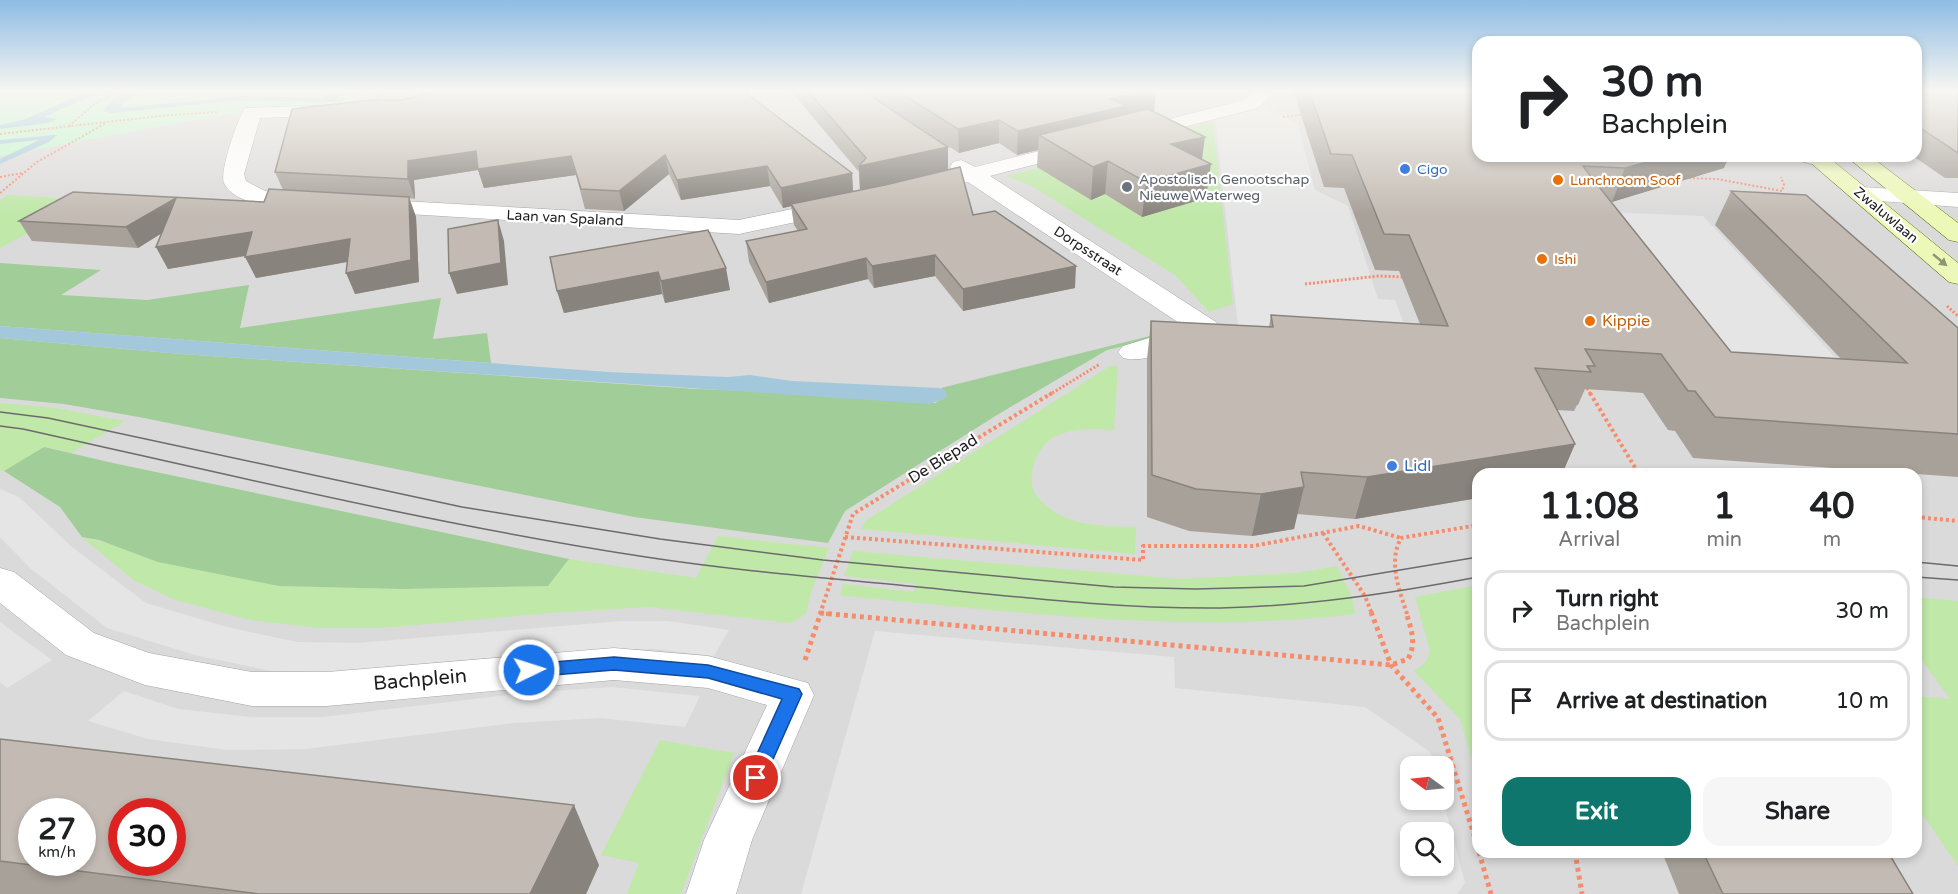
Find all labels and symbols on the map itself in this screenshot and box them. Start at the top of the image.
place label: Cigo [1417,161,1448,178]
marker: Cigo [1398,162,1412,176]
place label: Apostolisch Genootschap Nieuwe Waterweg [1139,171,1309,204]
place label: Lunchroom Soof [1570,172,1681,189]
marker: Lunchroom Soof [1551,173,1565,187]
marker: Apostolisch Genootschap Nieuwe Waterweg [1120,180,1134,194]
street label: Zwaluwlaan [1850,183,1922,247]
street label: Laan van Spaland [506,206,624,230]
street label: Dorpsstraat [1051,223,1126,280]
place label: Ishi [1554,251,1577,268]
marker: Ishi [1535,252,1549,266]
one-way arrow [1932,254,1948,267]
place label: Kippie [1602,311,1650,331]
marker: Kippie [1583,314,1597,328]
street label: De Biepad [905,430,981,488]
place label: Lidl [1404,456,1431,476]
marker: Lidl [1385,459,1399,473]
position arrow [497,638,561,702]
street label: Bachplein [372,664,468,696]
pin [730,752,781,803]
north arrow [1400,756,1454,810]
speed limit sign: 30 [108,798,186,876]

